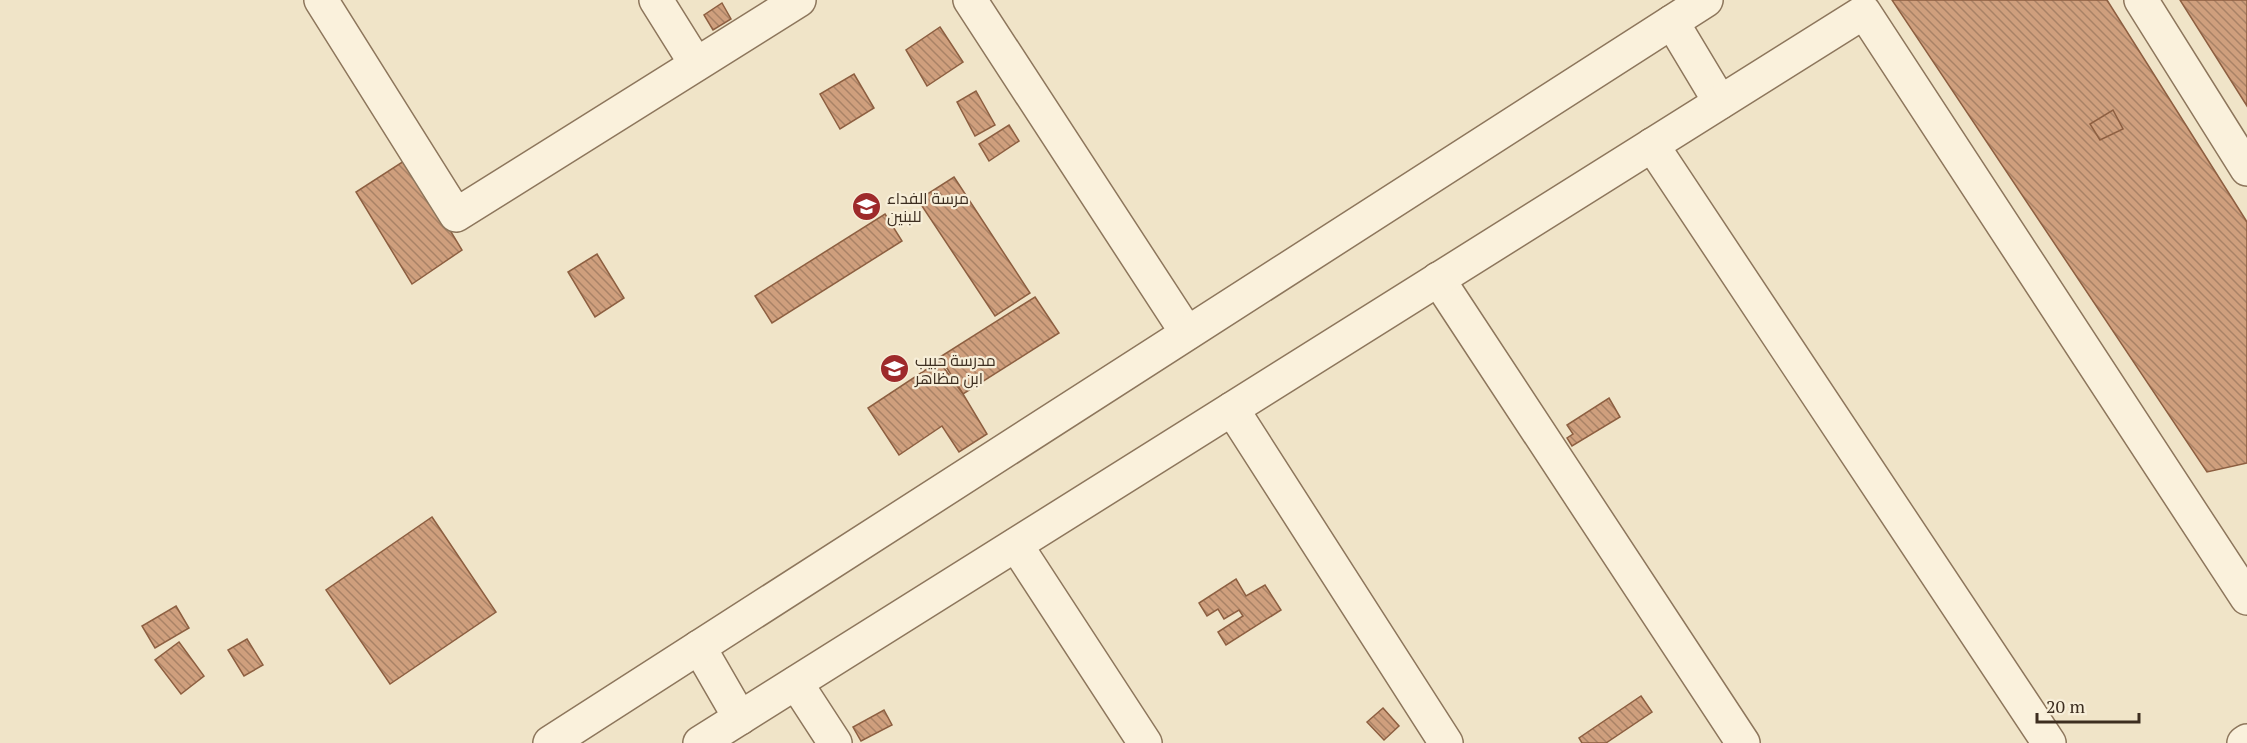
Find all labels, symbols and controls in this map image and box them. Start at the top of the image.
place label: مرسة الفداء للبنين [887,187,969,227]
school or university icon: مرسة الفداء للبنين [850,191,882,223]
place label: مدرسة حبيب ابن مظاهر [914,349,996,389]
school or university icon: مدرسة حبيب ابن مظاهر [878,353,910,385]
scale bar [2037,686,2139,724]
text: 20 m [2046,694,2086,718]

